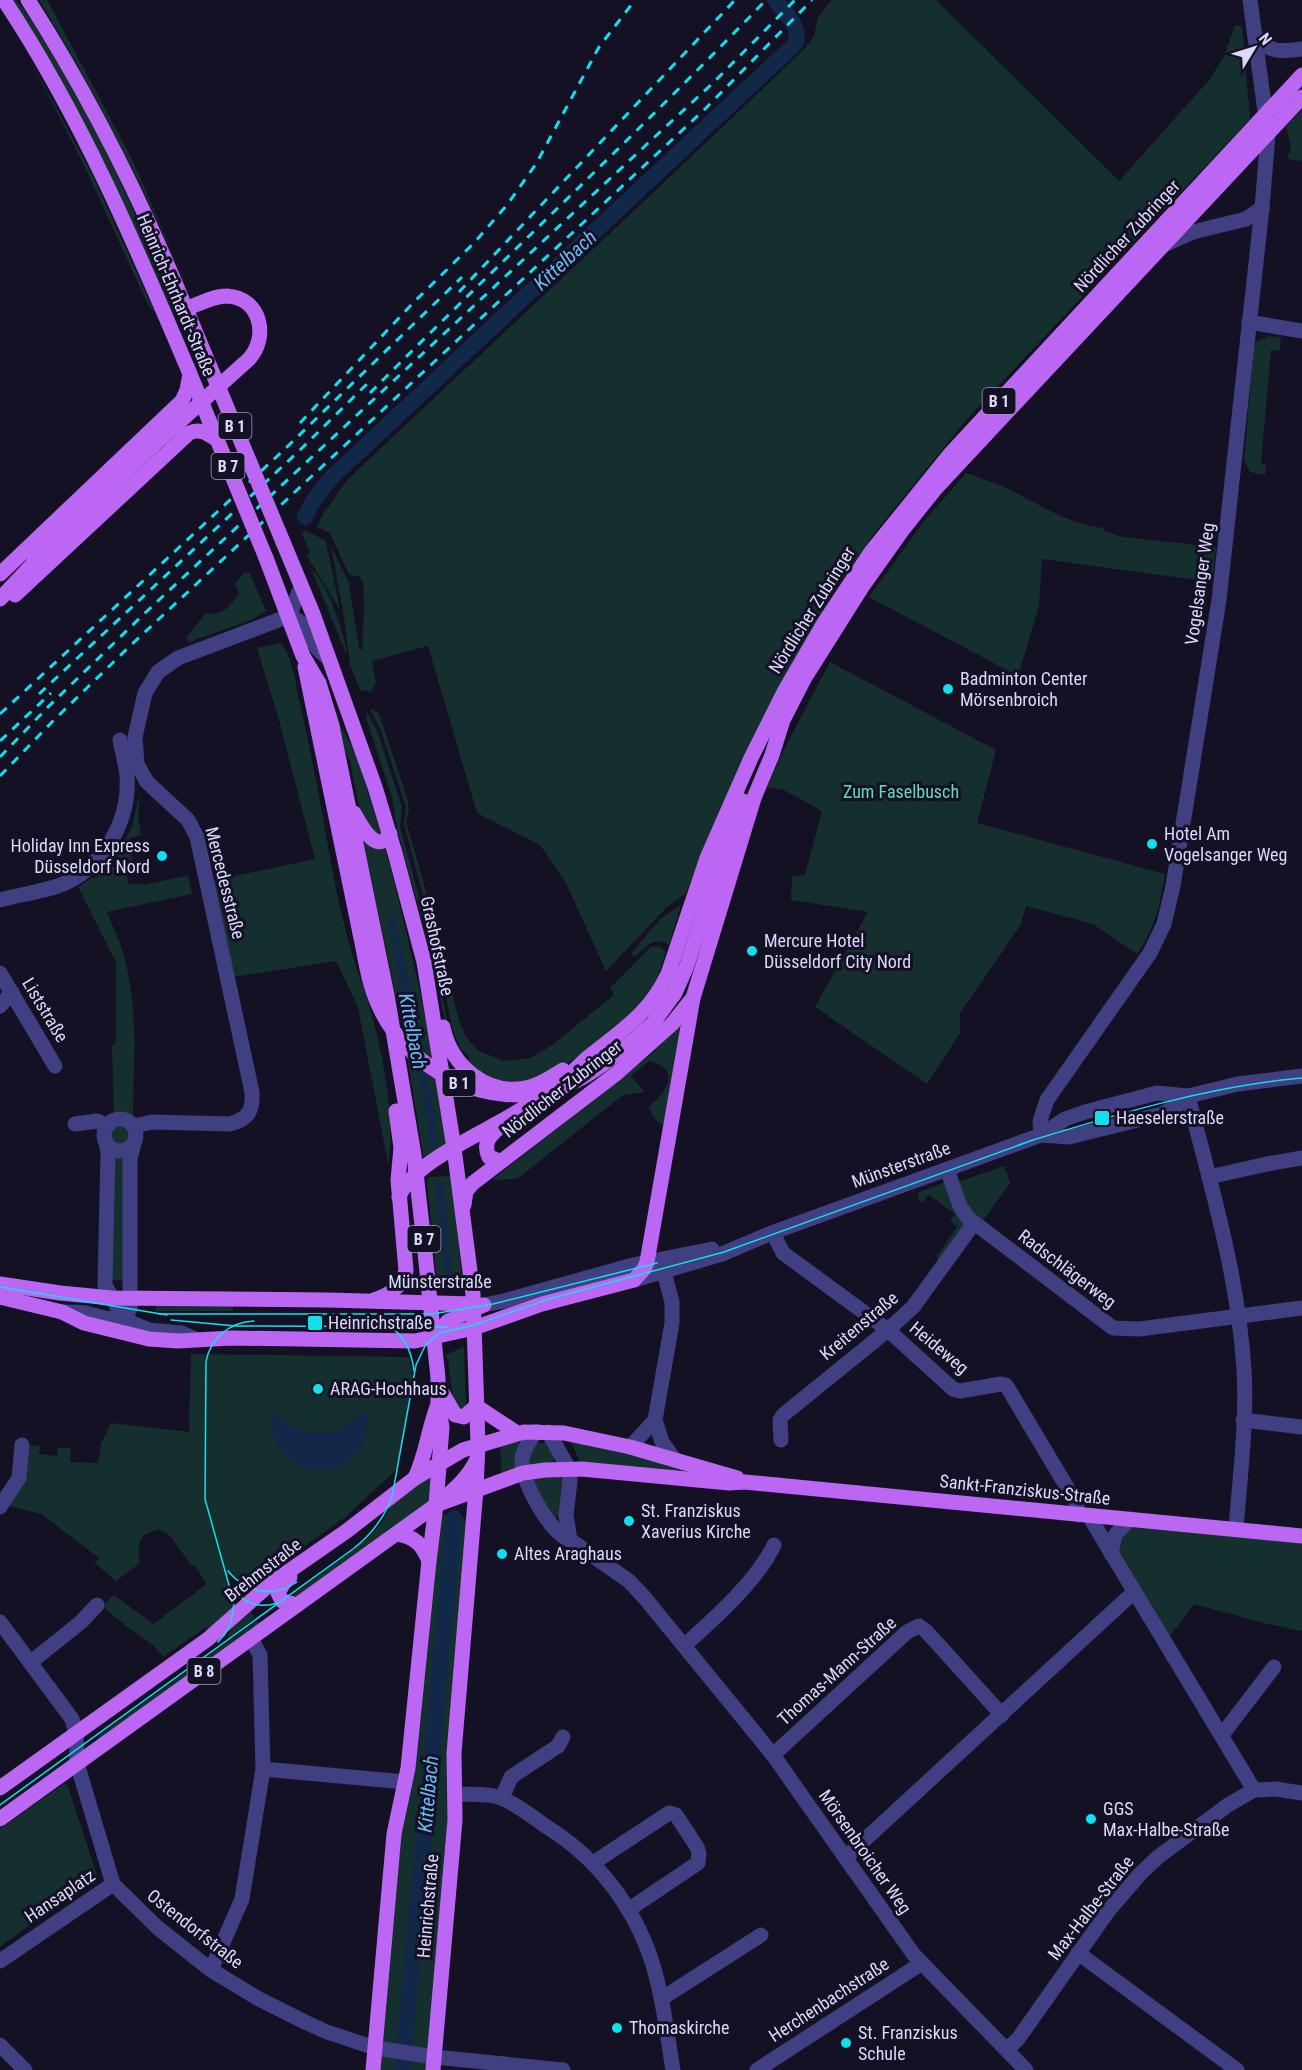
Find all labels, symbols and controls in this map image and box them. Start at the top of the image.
north arrow [1224,18,1284,78]
text: N [1255,29,1276,49]
street label: Nördlicher Zubringer [1069,175,1184,296]
street label: Heinrich-Ehrhardt-Straße [133,210,220,379]
water label: Kittelbach [529,225,601,295]
road number: B 1 [982,388,1016,414]
road number: B 1 [218,413,252,439]
road number: B 7 [212,453,244,479]
street label: Vogelsanger Weg [1181,521,1218,646]
street label: Nördlicher Zubringer [764,542,859,677]
place label: Badminton Center Mörsenbroich [960,668,1088,710]
marker: Badminton Center Mörsenbroich [941,682,955,696]
park label: Zum Faselbusch [843,781,959,802]
place label: Hotel Am Vogelsanger Weg [1164,823,1287,865]
street label: Mercedesstraße [201,825,250,941]
place label: Holiday Inn Express Düsseldorf Nord [11,835,150,877]
marker: Hotel Am Vogelsanger Weg [1145,837,1159,851]
marker: Holiday Inn Express Düsseldorf Nord [155,849,169,863]
street label: Grashofstraße [417,894,458,998]
place label: Mercure Hotel Düsseldorf City Nord [764,930,911,972]
marker: Mercure Hotel Düsseldorf City Nord [745,944,759,958]
street label: Liststraße [18,974,73,1046]
water label: Kittelbach [394,991,432,1071]
street label: Nördlicher Zubringer [498,1035,626,1142]
road number: B 1 [442,1070,476,1096]
place label: Haeselerstraße [1116,1107,1224,1128]
marker: Haeselerstraße [1093,1109,1111,1127]
street label: Münsterstraße [849,1137,953,1192]
street label: Radschlägerweg [1014,1225,1120,1312]
road number: B 7 [408,1226,440,1252]
street label: Münsterstraße [388,1271,492,1292]
street label: Kreitenstraße [815,1287,902,1364]
place label: Heinrichstraße [328,1312,432,1333]
marker: Heinrichstraße [306,1314,324,1332]
street label: Heideweg [906,1317,973,1378]
place label: ARAG-Hochhaus [330,1378,447,1399]
marker: ARAG-Hochhaus [311,1382,325,1396]
street label: Sankt-Franziskus-Straße [939,1470,1111,1509]
place label: St. Franziskus Xaverius Kirche [641,1500,751,1542]
marker: St. Franziskus Xaverius Kirche [622,1514,636,1528]
street label: Brehmstraße [220,1533,305,1606]
place label: Altes Araghaus [514,1543,622,1564]
marker: Altes Araghaus [495,1547,509,1561]
street label: Thomas-Mann-Straße [773,1612,900,1729]
road number: B 8 [188,1658,220,1684]
water label: Kittelbach [413,1754,443,1834]
street label: Mörsenbroicher Weg [815,1786,916,1918]
place label: GGS Max-Halbe-Straße [1103,1798,1230,1840]
marker: GGS Max-Halbe-Straße [1084,1812,1098,1826]
street label: Max-Halbe-Straße [1043,1851,1138,1964]
street label: Heinrichstraße [413,1853,443,1959]
street label: Hansaplatz [21,1864,99,1927]
street label: Ostendorfstraße [143,1885,247,1973]
street label: Herchenbachstraße [765,1953,893,2046]
place label: Thomaskirche [629,2017,730,2038]
marker: Thomaskirche [610,2021,624,2035]
place label: St. Franziskus Schule [858,2022,958,2064]
marker: St. Franziskus Schule [839,2036,853,2050]

